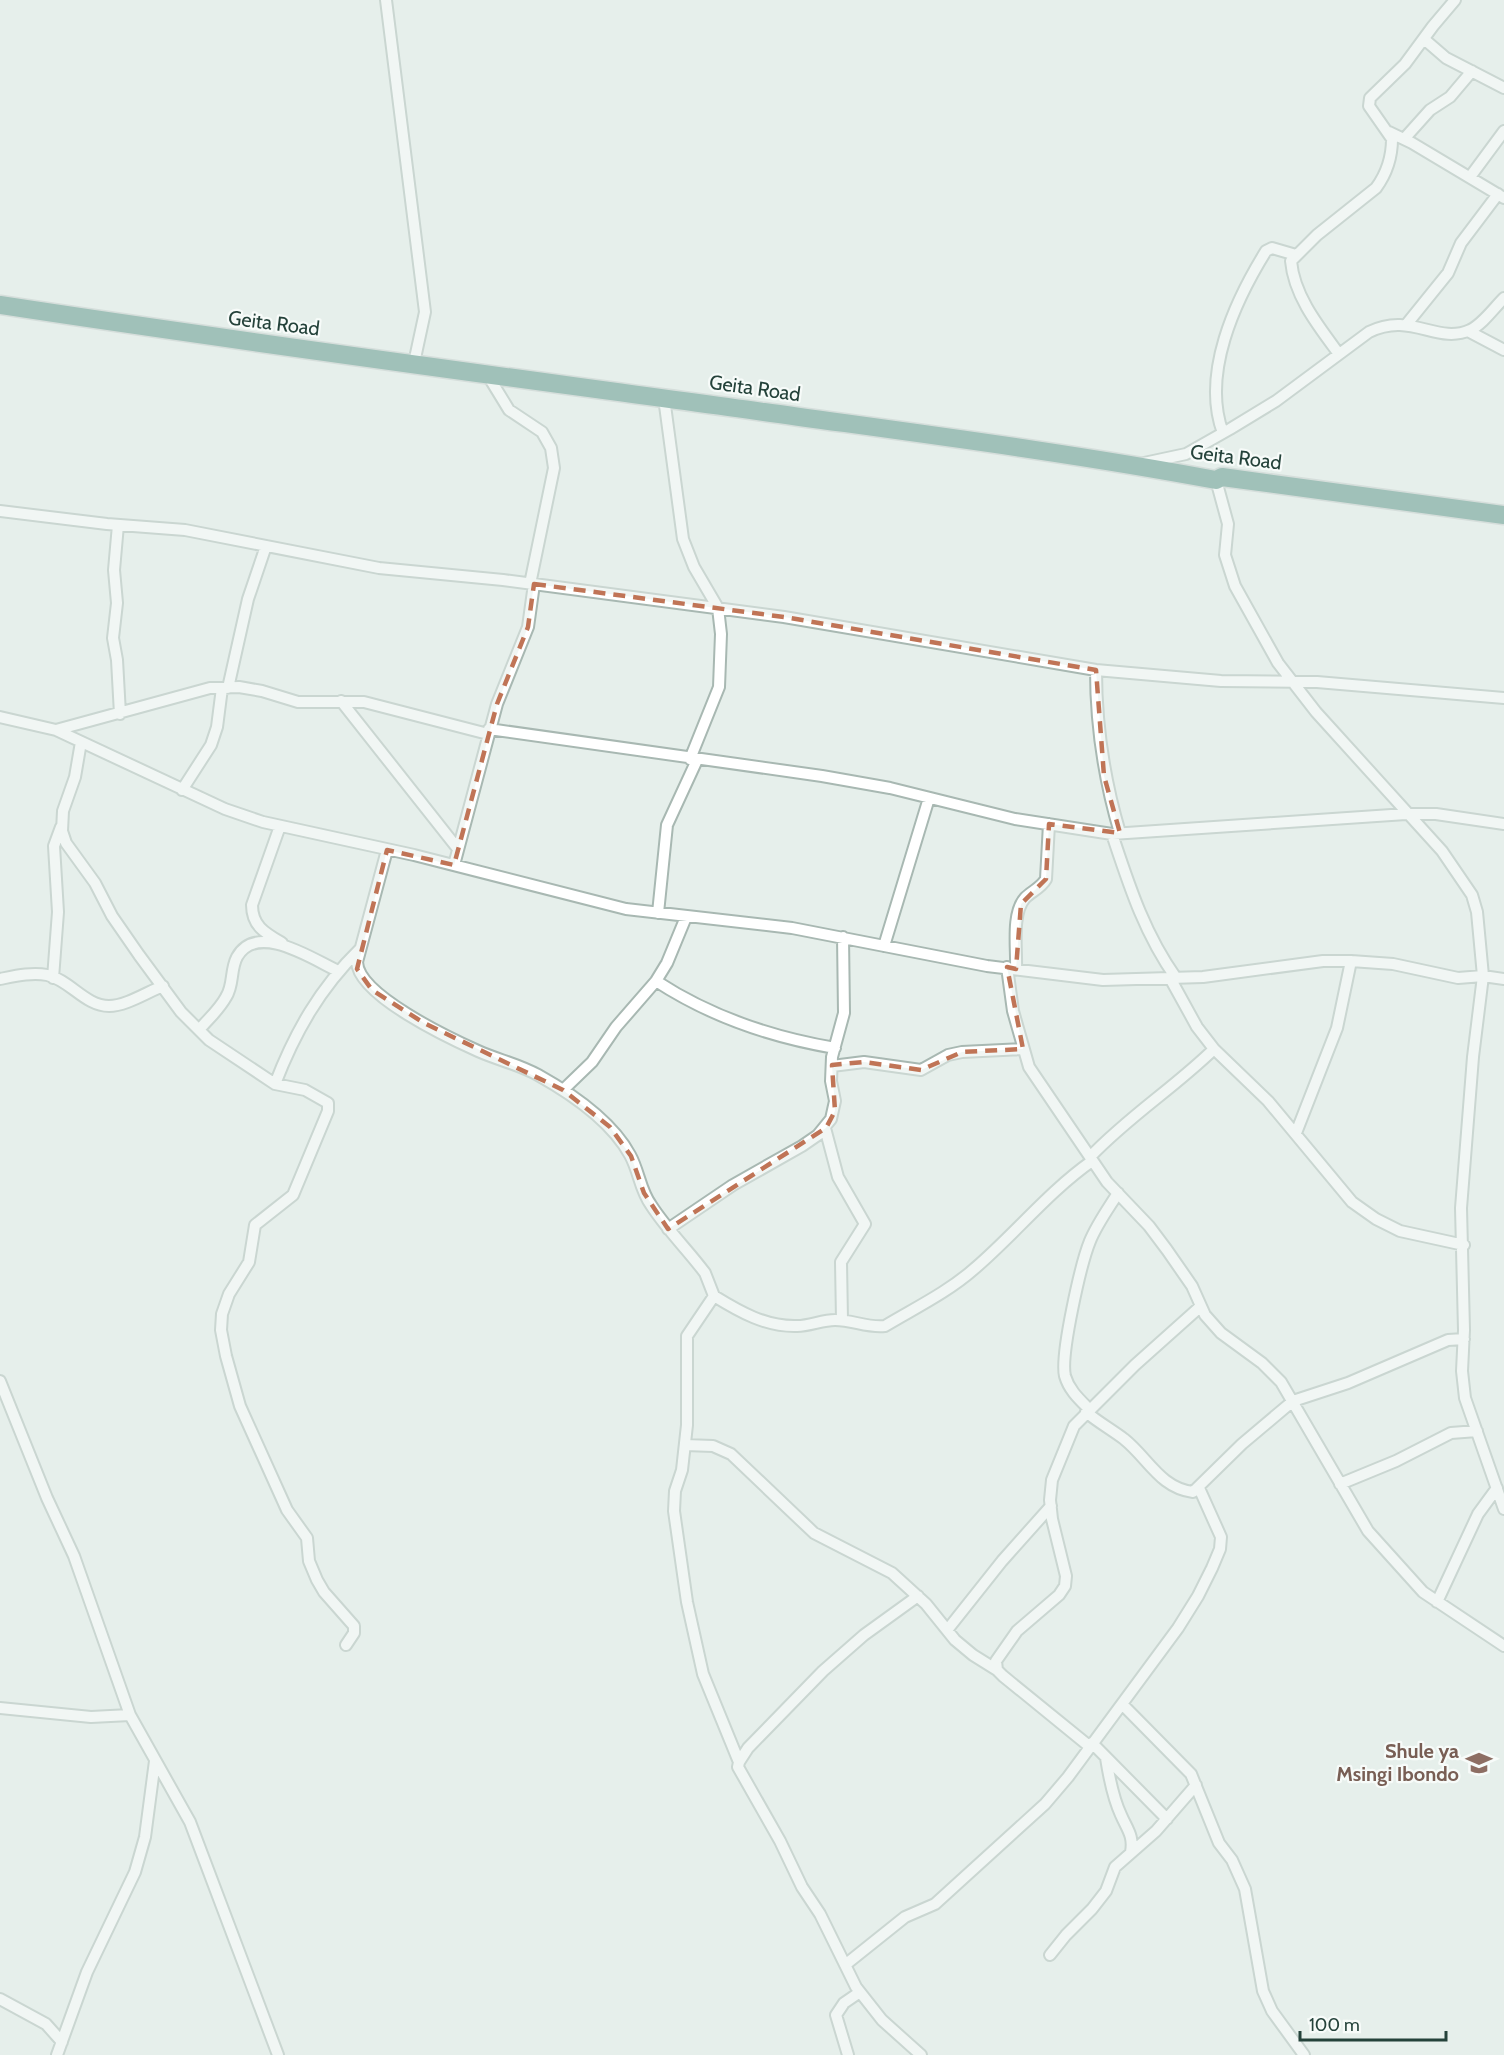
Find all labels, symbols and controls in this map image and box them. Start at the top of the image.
street label: Geita Road [227,305,321,341]
street label: Geita Road [708,370,802,406]
street label: Geita Road [1189,439,1283,475]
place label: Shule ya Msingi Ibondo [1336,1739,1459,1786]
school or university icon: Shule ya Msingi Ibondo [1464,1748,1494,1778]
scale bar [1300,2004,1446,2042]
text: 100 m [1309,2014,1360,2036]

